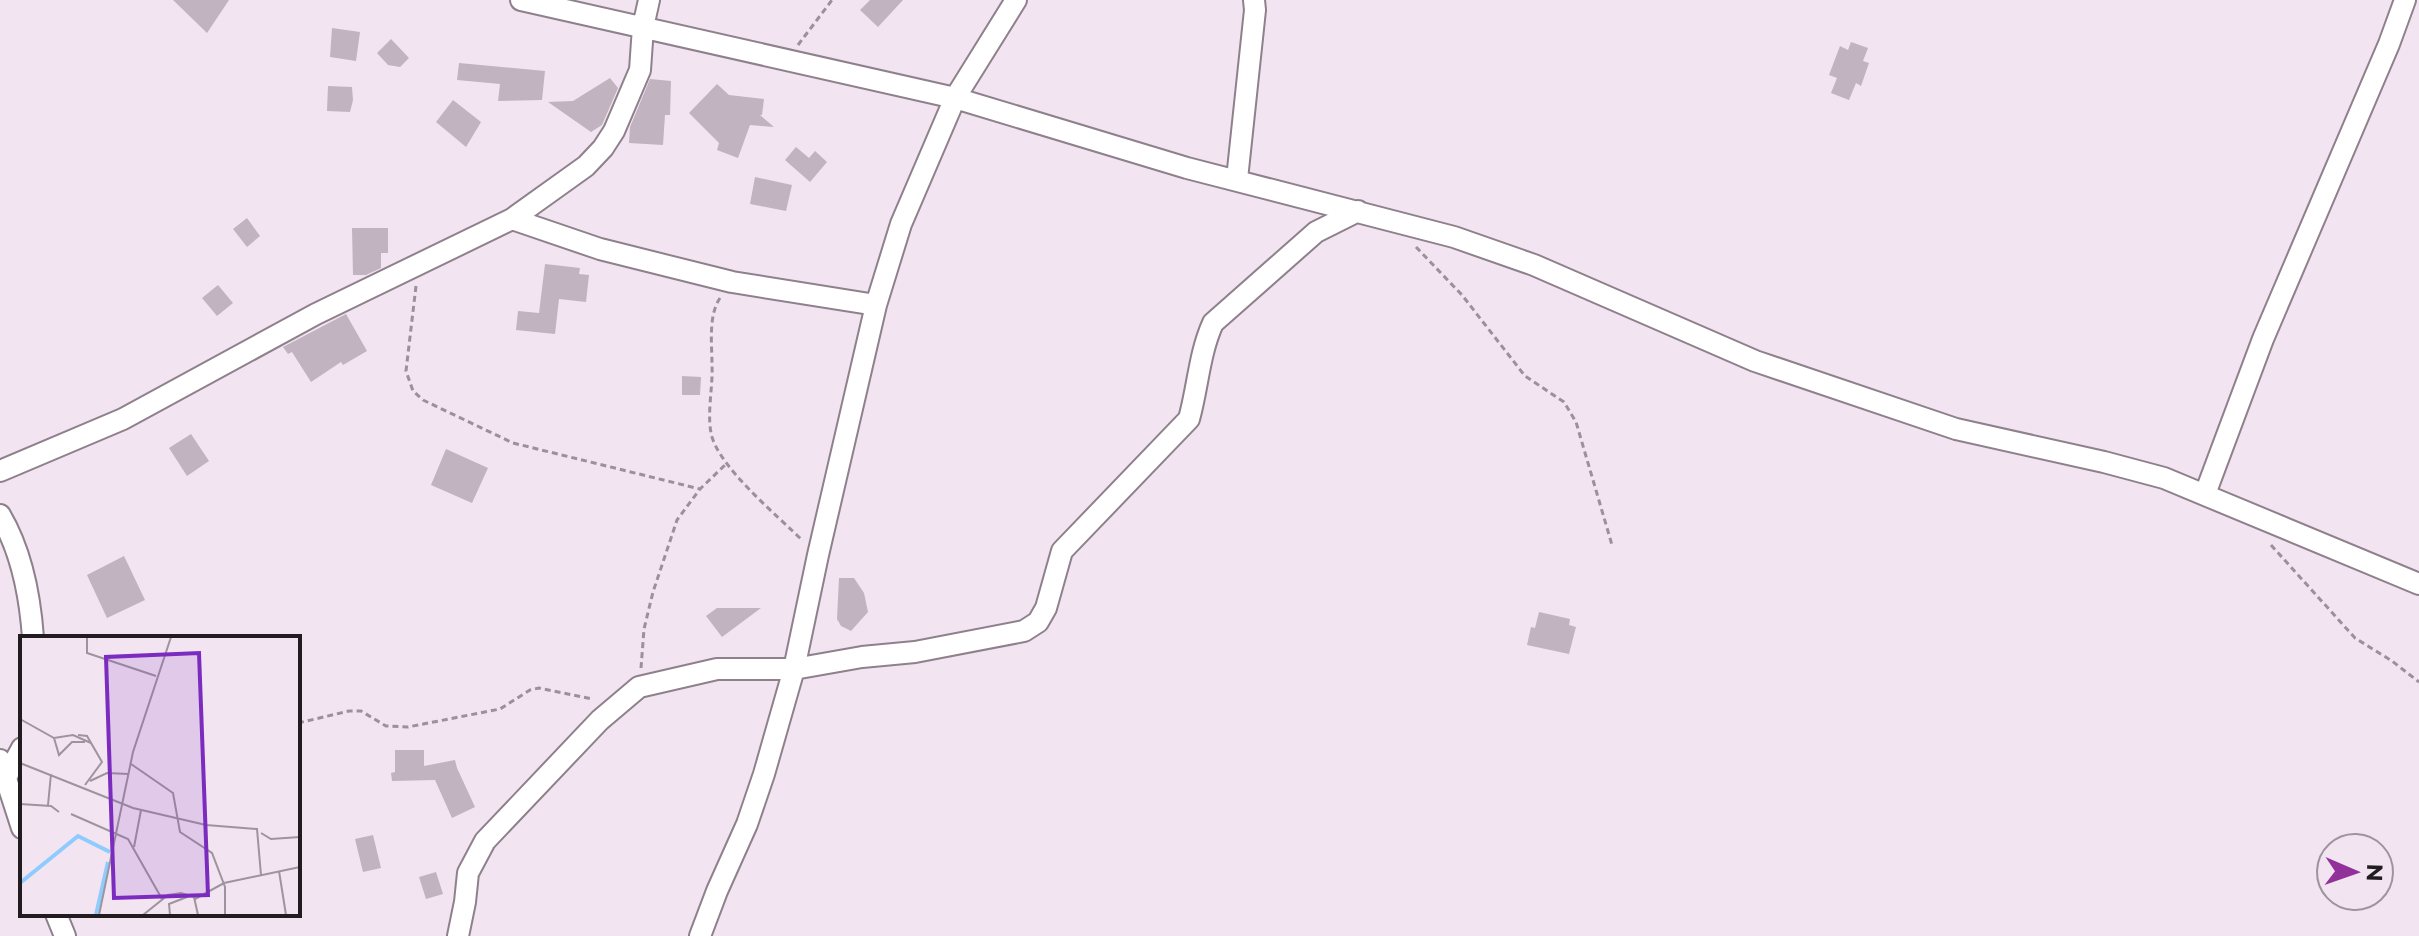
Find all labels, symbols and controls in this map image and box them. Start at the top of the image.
inset map [20,636,300,916]
north arrow [2315,832,2395,912]
text: N [2361,863,2388,882]

